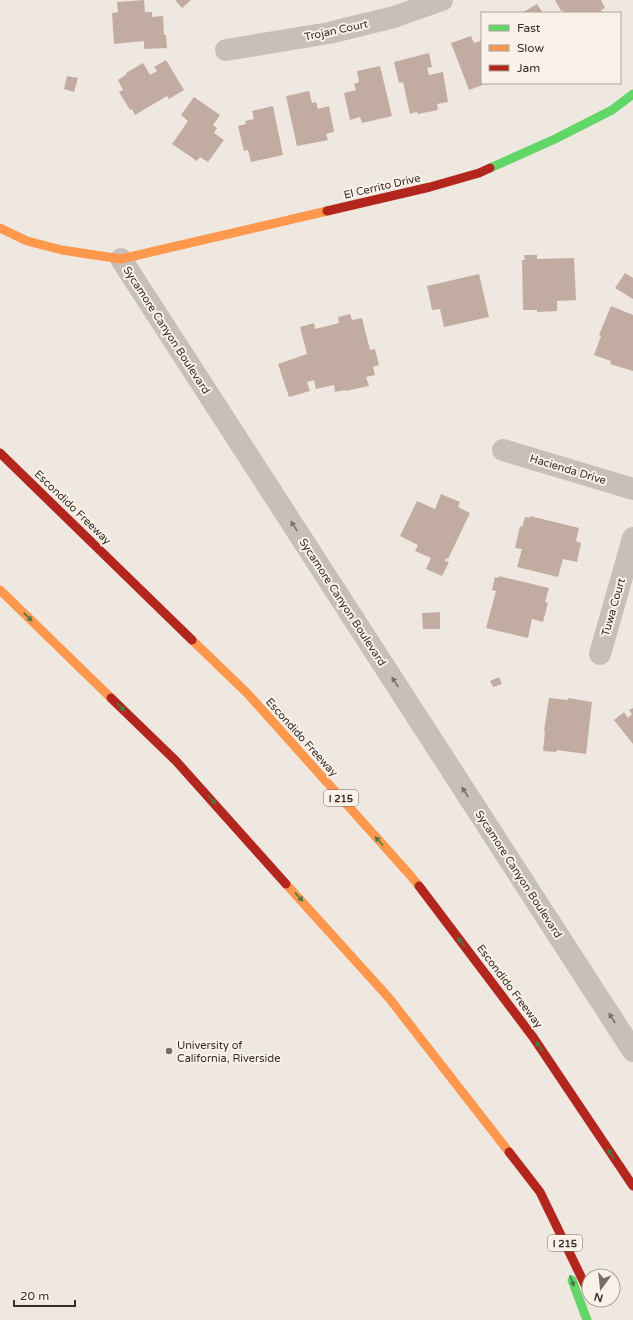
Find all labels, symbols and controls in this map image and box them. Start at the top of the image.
legend [481,12,621,84]
street label: Trojan Court [303,17,369,44]
text: Fast [517,21,541,35]
text: Slow [517,41,544,55]
text: Jam [517,61,540,75]
street label: El Cerrito Drive [343,171,422,202]
street label: Sycamore Canyon Boulevard [120,264,213,397]
street label: Hacienda Drive [528,452,608,487]
street label: Escondido Freeway [32,468,114,547]
one-way arrow [290,521,298,531]
street label: Sycamore Canyon Boulevard [296,536,389,669]
street label: Tuwa Court [599,577,628,638]
one-way arrow [23,612,33,622]
one-way arrow [391,677,399,688]
street label: Escondido Freeway [263,695,340,779]
one-way arrow [116,702,126,712]
one-way arrow [462,786,469,797]
road number: I 215 [324,790,358,806]
one-way arrow [207,796,216,805]
street label: Sycamore Canyon Boulevard [472,808,565,941]
one-way arrow [375,835,384,846]
one-way arrow [294,892,303,902]
one-way arrow [457,936,465,947]
street label: Escondido Freeway [474,942,545,1031]
one-way arrow [608,1013,616,1024]
place label: University of California, Riverside [177,1039,280,1065]
one-way arrow [535,1040,543,1051]
marker: University of California, Riverside [164,1046,174,1056]
one-way arrow [607,1148,615,1159]
road number: I 215 [548,1235,582,1251]
north arrow [581,1268,621,1308]
one-way arrow [570,1276,576,1288]
scale bar [14,1282,75,1308]
text: 20 m [20,1289,49,1303]
text: N [593,1290,604,1305]

